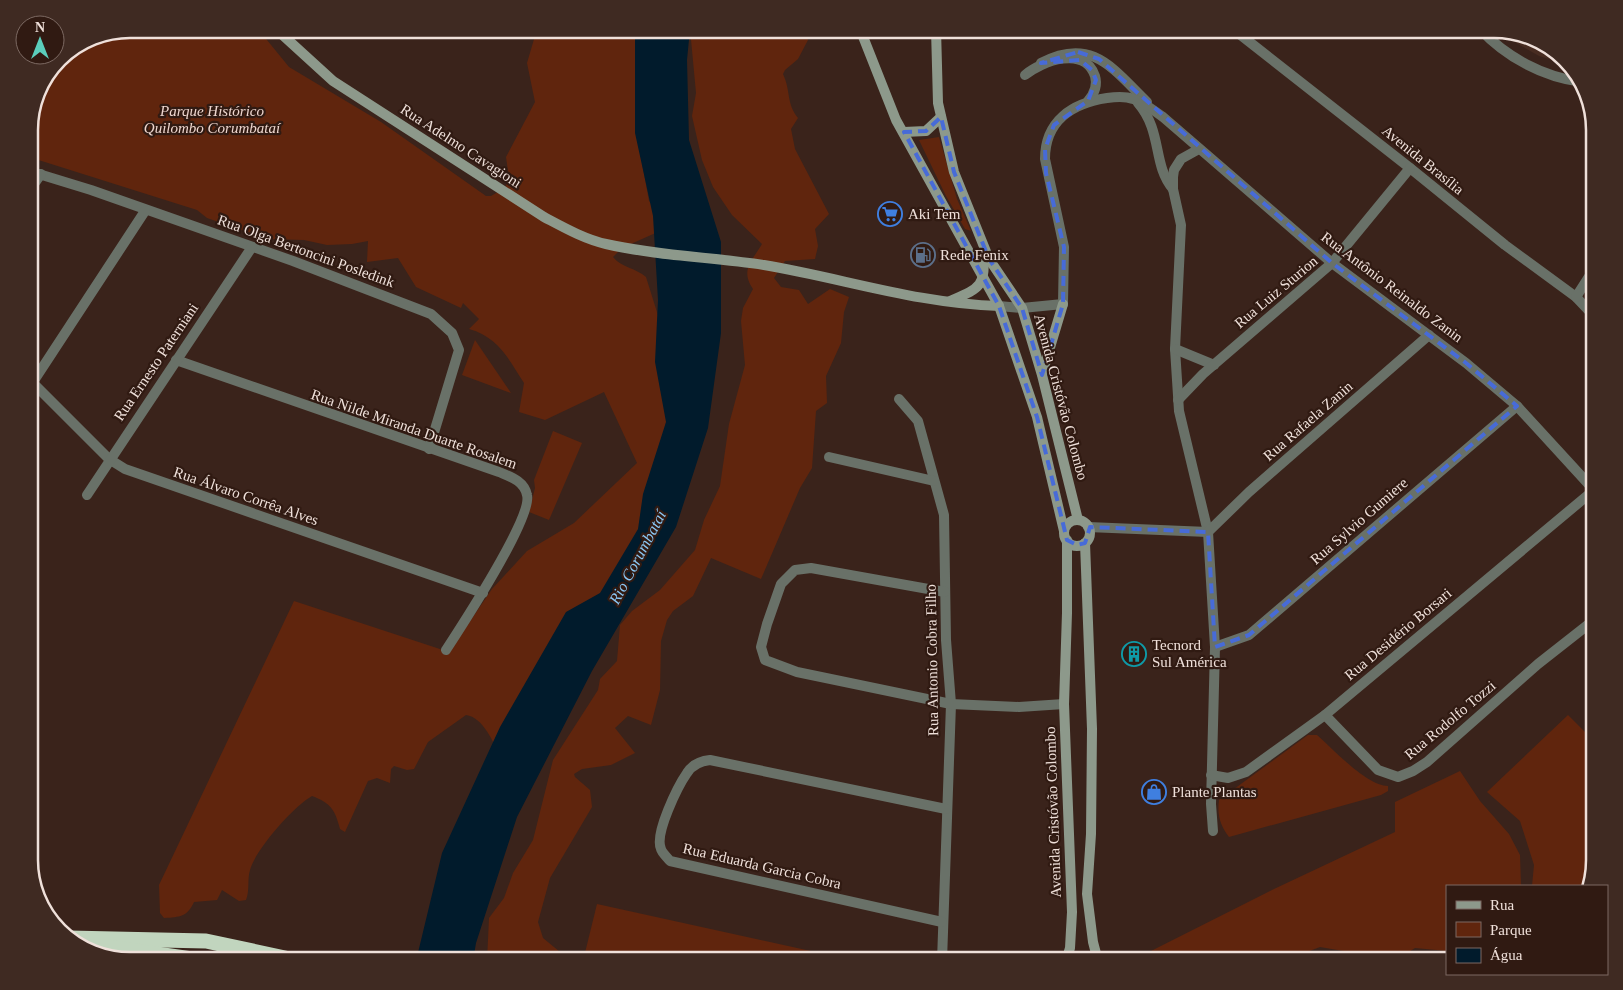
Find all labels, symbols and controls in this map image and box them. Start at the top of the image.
north arrow [15,15,65,65]
text: N [35,20,45,35]
street label: Rua Adelmo Cavagioni [398,101,524,191]
park label: Parque Histórico Quilombo Corumbataí [144,103,282,136]
street label: Avenida Brasília [1379,122,1467,198]
supermarket icon: Aki Tem [877,201,903,227]
place label: Aki Tem [908,206,961,222]
street label: Rua Olga Bertoncini Posledink [215,211,397,291]
street label: Rua Antônio Reinaldo Zanin [1318,229,1466,346]
fuel station icon: Rede Fenix [910,242,936,268]
place label: Rede Fenix [940,247,1009,263]
street label: Rua Luiz Sturion [1231,252,1321,331]
street label: Rua Ernesto Paterniani [111,300,201,424]
street label: Avenida Cristóvão Colombo [1031,312,1091,482]
street label: Rua Rafaela Zanin [1260,378,1356,464]
street label: Rua Nilde Miranda Duarte Rosalem [309,386,519,472]
street label: Rua Álvaro Corrêa Alves [172,464,321,528]
street label: Rua Sylvio Gumiere [1307,474,1411,567]
water label: Rio Corumbataí [605,506,670,608]
street label: Rua Antonio Cobra Filho [923,584,941,736]
street label: Rua Desidério Borsari [1341,585,1455,683]
place label: Tecnord Sul América [1152,637,1227,670]
building icon: Tecnord Sul América [1121,641,1147,667]
street label: Rua Rodolfo Tozzi [1401,677,1499,763]
street label: Avenida Cristóvão Colombo [1042,726,1064,898]
shop icon: Plante Plantas [1141,779,1167,805]
place label: Plante Plantas [1172,784,1257,800]
street label: Rua Eduarda Garcia Cobra [681,840,843,892]
legend [1446,885,1608,975]
text: Rua [1490,897,1515,913]
text: Parque [1490,922,1532,938]
text: Água [1490,947,1523,963]

